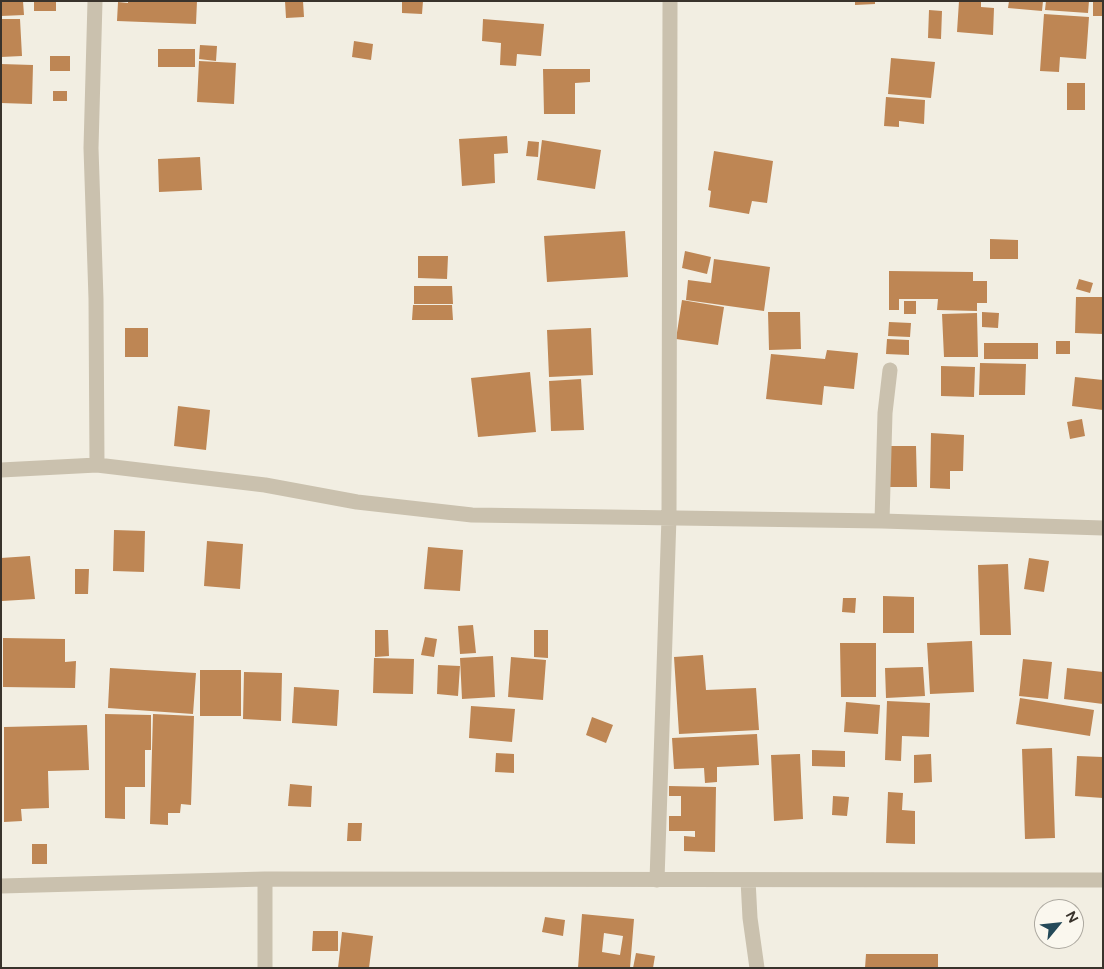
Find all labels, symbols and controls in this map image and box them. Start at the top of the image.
north arrow [1034,899,1084,949]
text: N [1062,908,1082,926]

